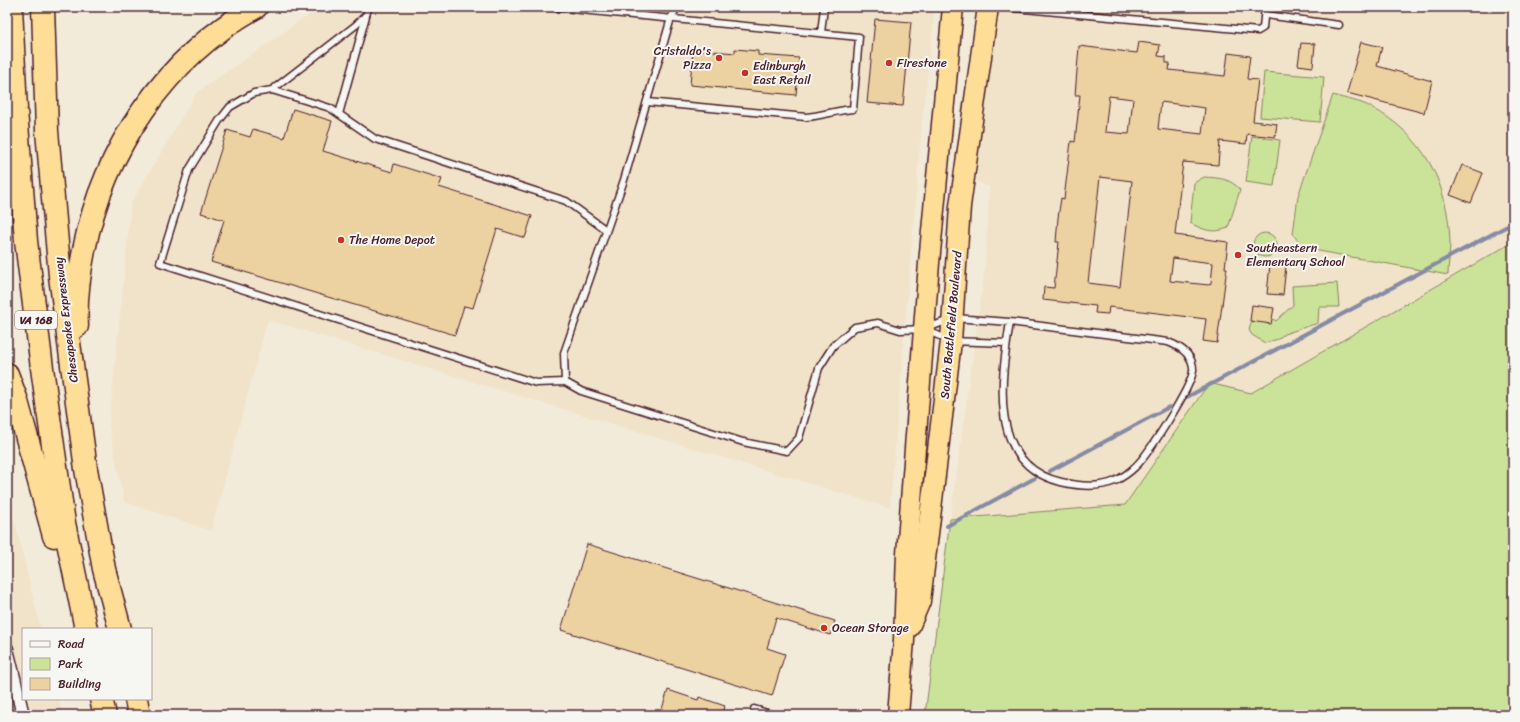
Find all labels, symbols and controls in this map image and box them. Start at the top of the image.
place label: Cristaldo's Pizza [654,40,712,76]
place label: Firestone [897,52,947,74]
marker: Cristaldo's Pizza [714,53,724,63]
place label: Edinburgh East Retail [753,55,811,91]
marker: Firestone [884,58,894,68]
marker: Edinburgh East Retail [740,68,750,78]
place label: The Home Depot [349,229,435,251]
marker: The Home Depot [336,235,346,245]
place label: Southeastern Elementary School [1246,237,1346,273]
street label: South Battlefield Boulevard [934,250,968,400]
marker: Southeastern Elementary School [1233,250,1243,260]
street label: Chesapeake Expressway [47,255,85,384]
road number: VA 168 [15,311,57,329]
place label: Ocean Storage [832,617,909,639]
marker: Ocean Storage [819,623,829,633]
legend [22,628,152,700]
text: Road [58,633,85,655]
text: Park [58,653,83,675]
text: Building [58,673,101,695]

